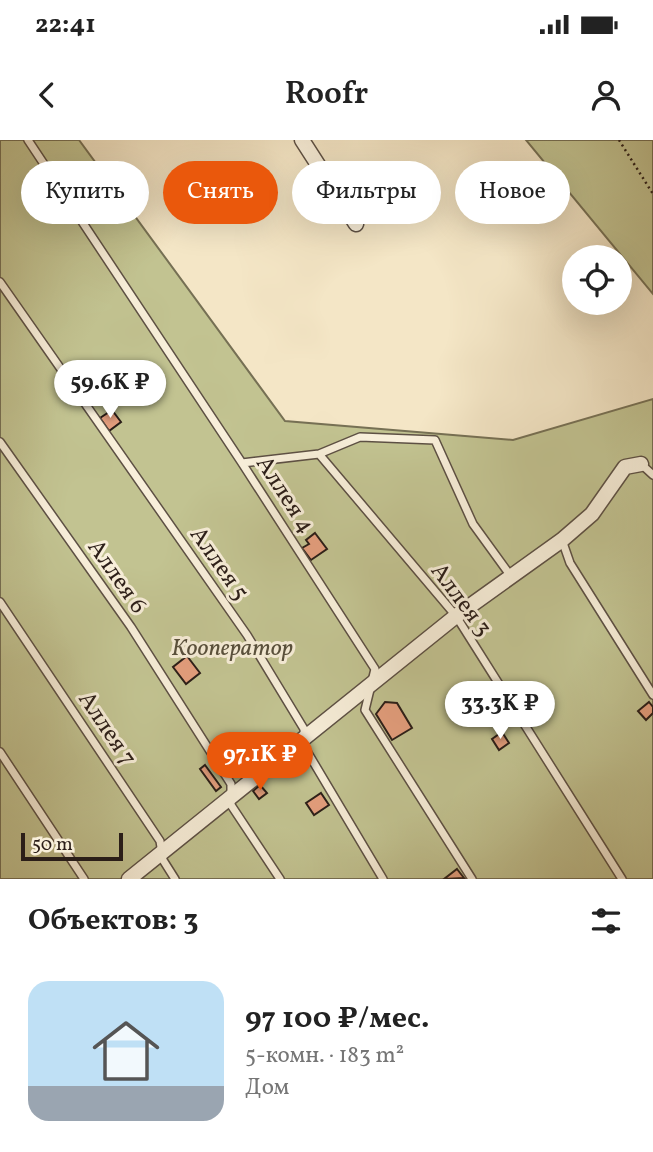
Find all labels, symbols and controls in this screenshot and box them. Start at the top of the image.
text: 22:41 [35,7,96,43]
text: Roofr [285,73,368,117]
icon: back [28,76,66,114]
icon: person [587,76,625,114]
chip: Купить [21,161,149,224]
chip: Снять [163,161,278,224]
chip: Фильтры [292,161,441,224]
chip: Новое [455,161,570,224]
map controls [562,245,632,315]
button: locate [562,245,632,315]
pin: 59.6K ₽ [45,360,175,420]
text: 59.6K ₽ [70,367,150,399]
street label: Аллея 4 [247,450,322,540]
street label: Аллея 5 [181,520,256,608]
street label: Аллея 6 [78,533,154,621]
street label: Аллея 3 [422,556,499,644]
park label: Кооператор [171,632,293,666]
pin: 33.3K ₽ [435,682,565,741]
street label: Аллея 7 [69,685,144,773]
text: 33.3K ₽ [461,688,539,720]
pin: 97.1K ₽ [195,732,325,792]
text: 97.1K ₽ [223,739,297,771]
scale bar [21,830,122,862]
text: 50 m [32,832,73,858]
text: Объектов: 3 [28,900,198,942]
icon: filters [587,902,625,940]
text: 97 100 ₽/мес. [245,998,430,1040]
icon: home [84,1009,168,1093]
text: 5-комн. · 183 m² [245,1040,404,1072]
text: Дом [245,1072,289,1104]

